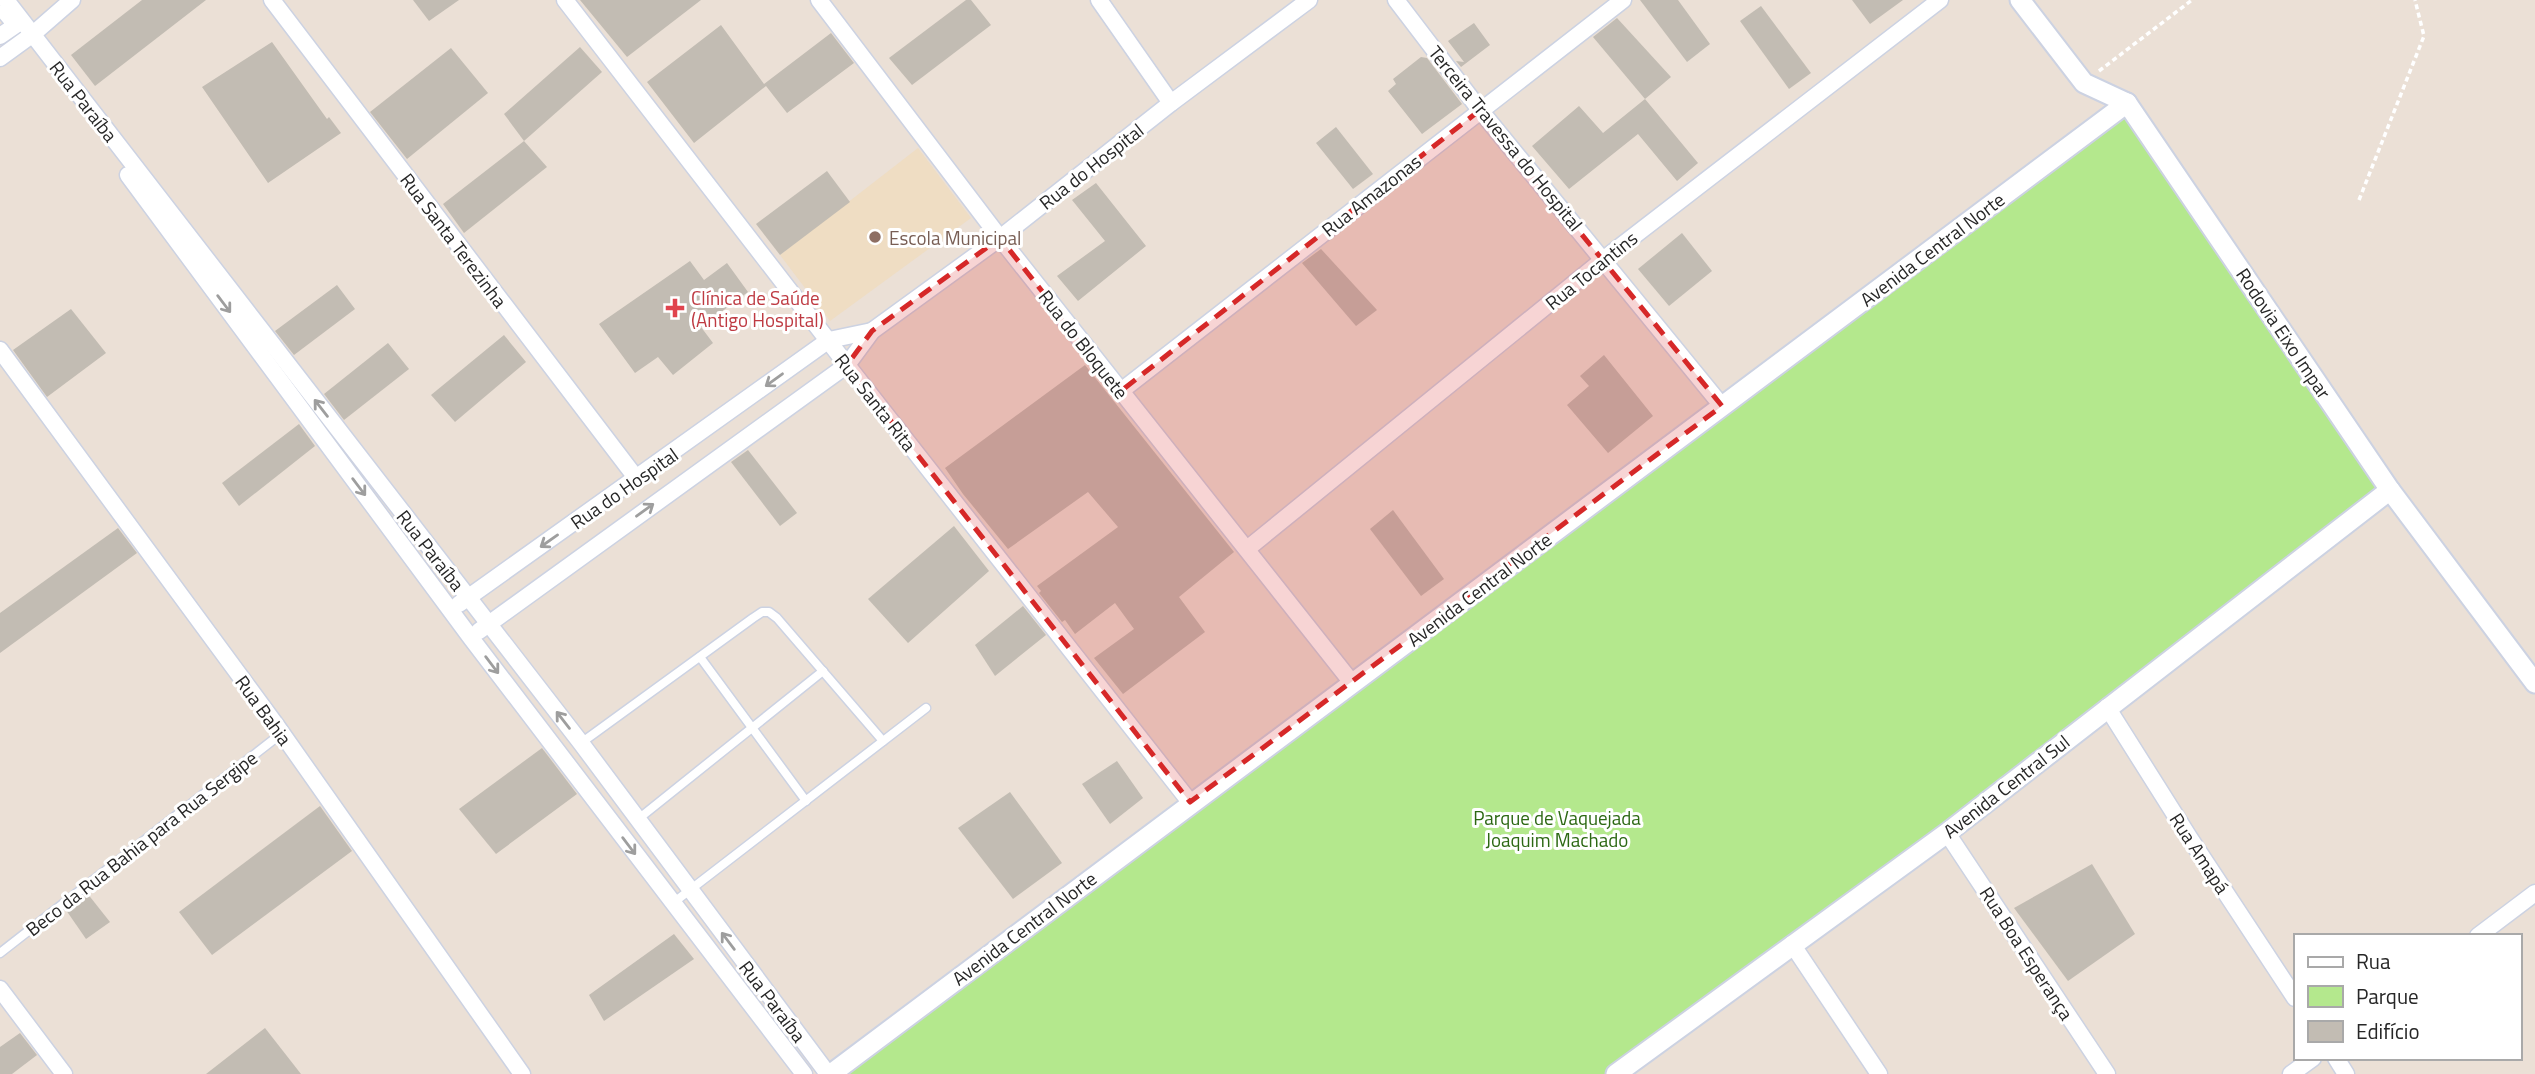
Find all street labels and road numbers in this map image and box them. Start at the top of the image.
street label: Terceira Travessa do Hospital [1422,39,1590,237]
street label: Rua Paraíba [43,54,125,148]
street label: Rua do Hospital [1032,116,1150,216]
street label: Rua Amazonas [1315,147,1427,243]
street label: Rua Santa Terezinha [394,166,515,314]
street label: Avenida Central Norte [1854,185,2010,313]
street label: Rua Tocantins [1539,224,1644,316]
street label: Rodovia Eixo Impar [2229,262,2339,405]
street label: Rua do Bloquete [1032,283,1136,405]
street label: Rua Santa Rita [828,347,924,458]
street label: Rua do Hospital [564,440,684,536]
street label: Rua Paraíba [390,503,472,597]
street label: Avenida Central Norte [1401,525,1557,653]
street label: Rua Bahia [229,669,300,751]
street label: Avenida Central Sul [1937,727,2075,845]
street label: Beco da Rua Bahia para Rua Sergipe [19,743,263,943]
street label: Rua Amapá [2163,807,2237,900]
street label: Avenida Central Norte [946,864,1102,992]
street label: Rua Boa Esperança [1973,881,2081,1026]
street label: Rua Paraíba [733,954,814,1048]

